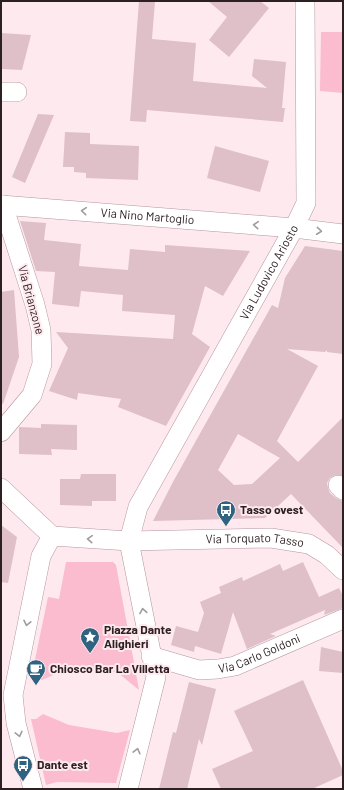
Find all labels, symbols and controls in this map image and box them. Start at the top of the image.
street label: Via Nino Martoglio [100,205,195,226]
one-way arrow [81,207,87,216]
one-way arrow [253,221,259,230]
street label: Via Ludovico Ariosto [236,222,300,322]
one-way arrow [316,226,322,235]
street label: Via Brianzone [16,264,48,336]
bus stop icon: Tasso ovest [215,499,237,527]
place label: Tasso ovest [240,502,304,516]
street label: Via Torquato Tasso [205,530,305,549]
one-way arrow [87,534,93,543]
one-way arrow [139,608,148,614]
one-way arrow [24,620,32,627]
place label: Piazza Dante Alighieri [104,622,172,650]
place icon: Piazza Dante Alighieri [79,626,101,654]
street label: Via Carlo Goldoni [217,631,302,675]
cafe icon: Chiosco Bar La Villetta [25,658,47,686]
place label: Chiosco Bar La Villetta [50,661,170,675]
one-way arrow [14,730,23,737]
one-way arrow [132,748,141,755]
bus stop icon: Dante est [12,754,34,782]
place label: Dante est [37,757,88,771]

